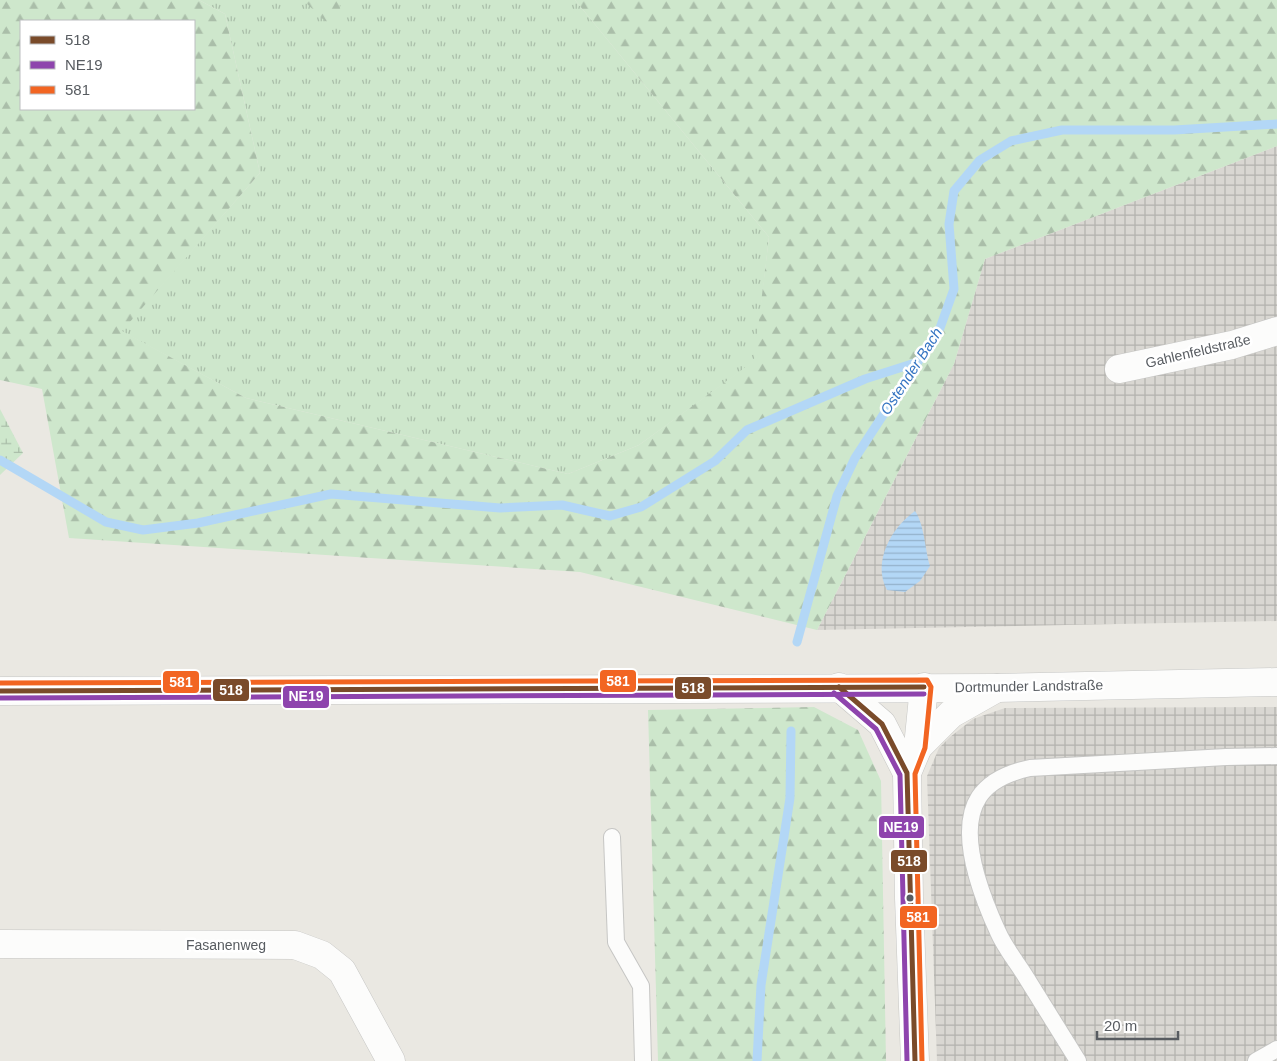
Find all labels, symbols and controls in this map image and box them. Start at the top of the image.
legend [20,20,195,110]
text: 518 [65,31,90,48]
text: NE19 [65,56,103,73]
text: 581 [65,81,90,98]
water label: Ostender Bach [877,324,945,418]
street label: Gahlenfeldstraße [1144,331,1252,371]
line badge: 581 [599,669,637,693]
line badge: 581 [162,670,200,694]
text: 581 [606,673,630,689]
text: 581 [169,674,193,690]
line badge: 518 [674,676,712,700]
street label: Dortmunder Landstraße [955,677,1104,695]
line badge: 518 [212,678,250,702]
text: 518 [681,680,705,696]
text: 518 [219,682,243,698]
line badge: NE19 [282,685,330,709]
text: NE19 [288,688,324,704]
line badge: NE19 [878,815,925,839]
text: NE19 [883,819,919,835]
line badge: 518 [890,849,928,873]
text: 518 [897,853,921,869]
unlabelled marker [905,893,915,903]
line badge: 581 [899,905,938,929]
text: 581 [906,909,930,925]
street label: Fasanenweg [186,937,266,953]
scale bar [1097,1008,1178,1040]
text: 20 m [1104,1017,1137,1034]

